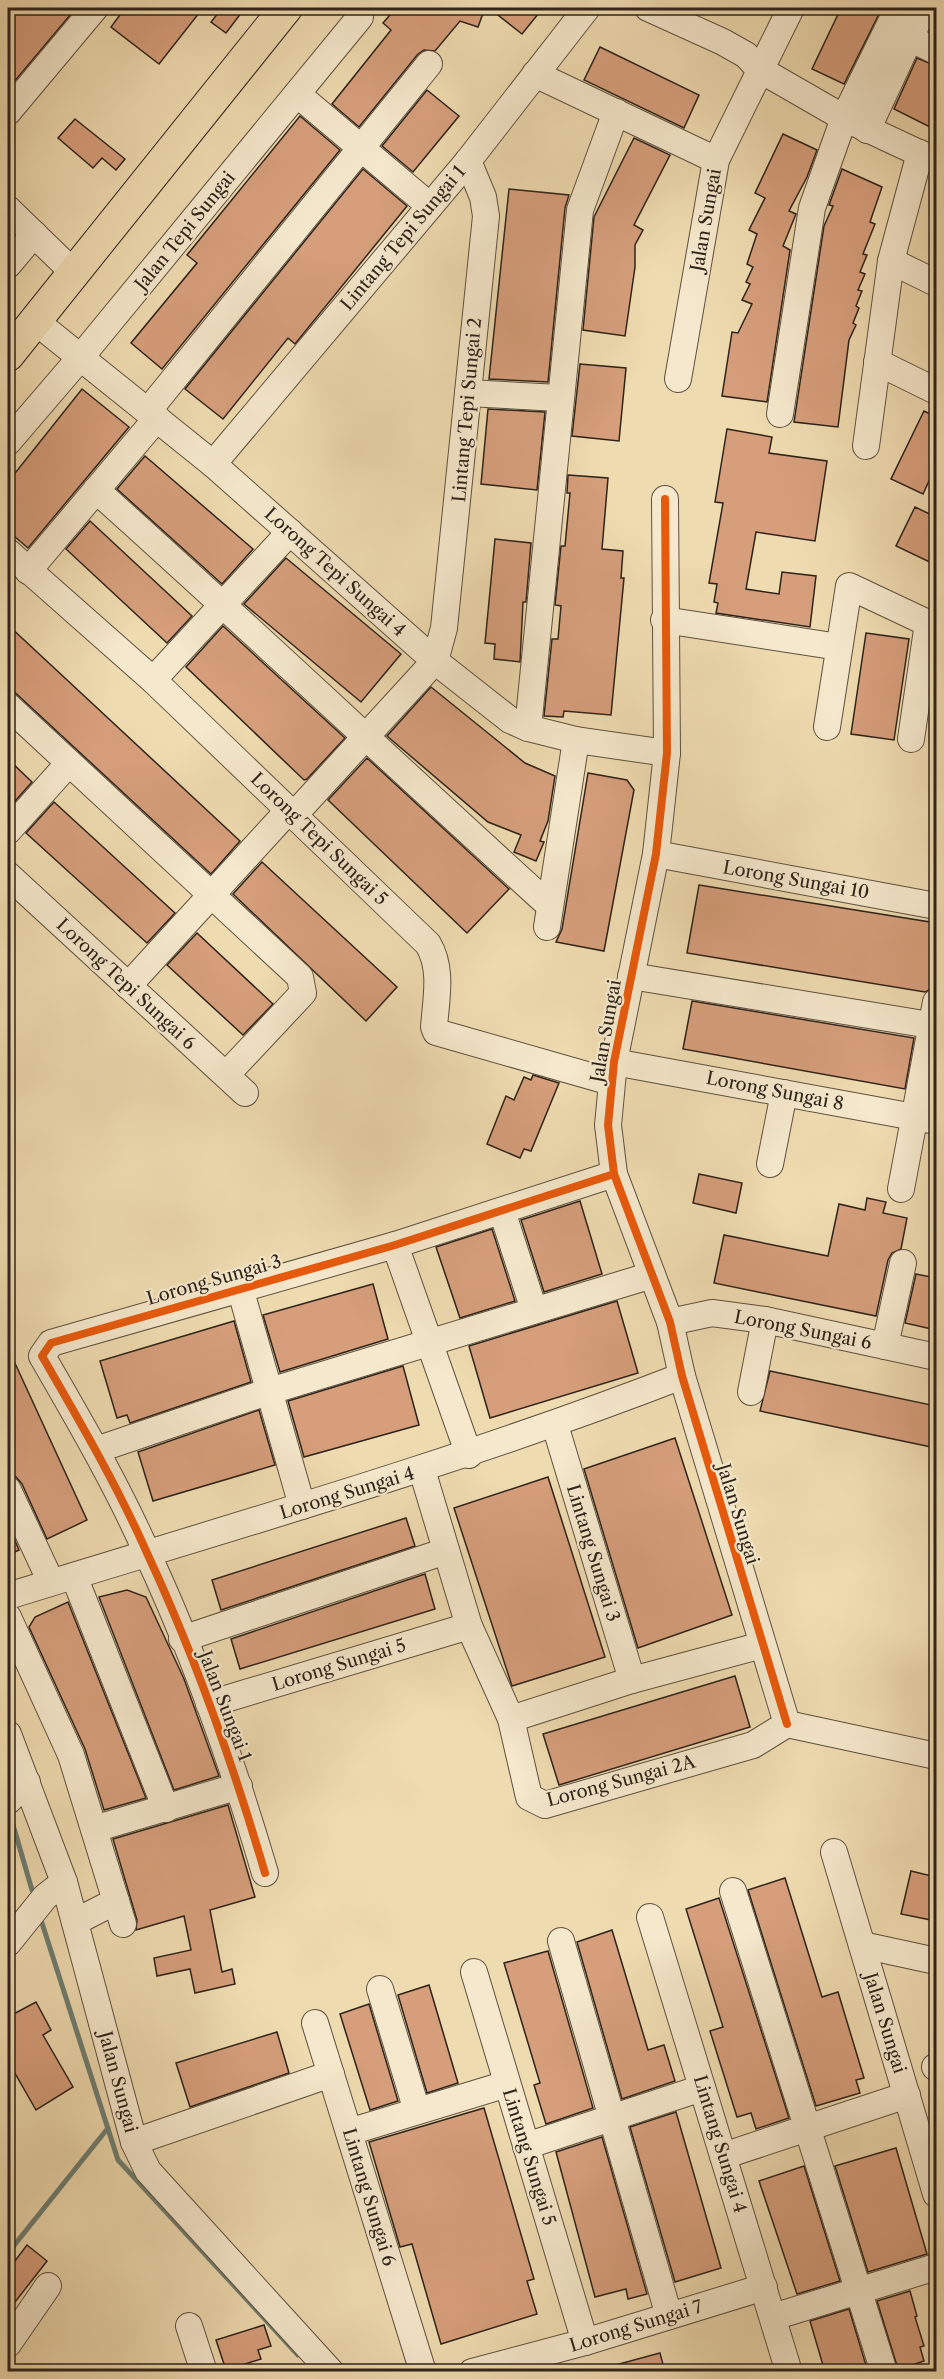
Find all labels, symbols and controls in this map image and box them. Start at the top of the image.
street label: Lintang Tepi Sungai 1 [336,161,470,315]
street label: Jalan Sungai [686,166,726,276]
street label: Jalan Tepi Sungai [128,167,240,297]
street label: Lintang Tepi Sungai 2 [448,317,486,503]
street label: Lorong Tepi Sungai 4 [260,503,410,641]
street label: Lorong Tepi Sungai 5 [246,768,392,910]
street label: Lorong Sungai 10 [721,856,871,904]
street label: Lorong Tepi Sungai 6 [52,914,200,1054]
street label: Jalan Sungai [586,977,626,1087]
street label: Lorong Sungai 8 [704,1067,846,1115]
street label: Lorong Sungai 3 [144,1250,284,1310]
street label: Lorong Sungai 6 [732,1306,874,1354]
street label: Jalan Sungai [711,1458,764,1567]
street label: Lorong Sungai 4 [277,1462,417,1524]
street label: Lintang Sungai 3 [562,1482,624,1624]
street label: Lorong Sungai 5 [269,1634,409,1696]
street label: Jalan Sungai 1 [193,1645,256,1765]
street label: Lorong Sungai 2A [544,1750,698,1811]
street label: Jalan Sungai [858,1967,911,2076]
street label: Jalan Sungai [93,2026,142,2136]
street label: Lintang Sungai 4 [689,2073,751,2215]
street label: Lintang Sungai 5 [498,2086,560,2228]
street label: Lintang Sungai 6 [338,2125,400,2269]
street label: Lorong Sungai 7 [567,2295,705,2357]

